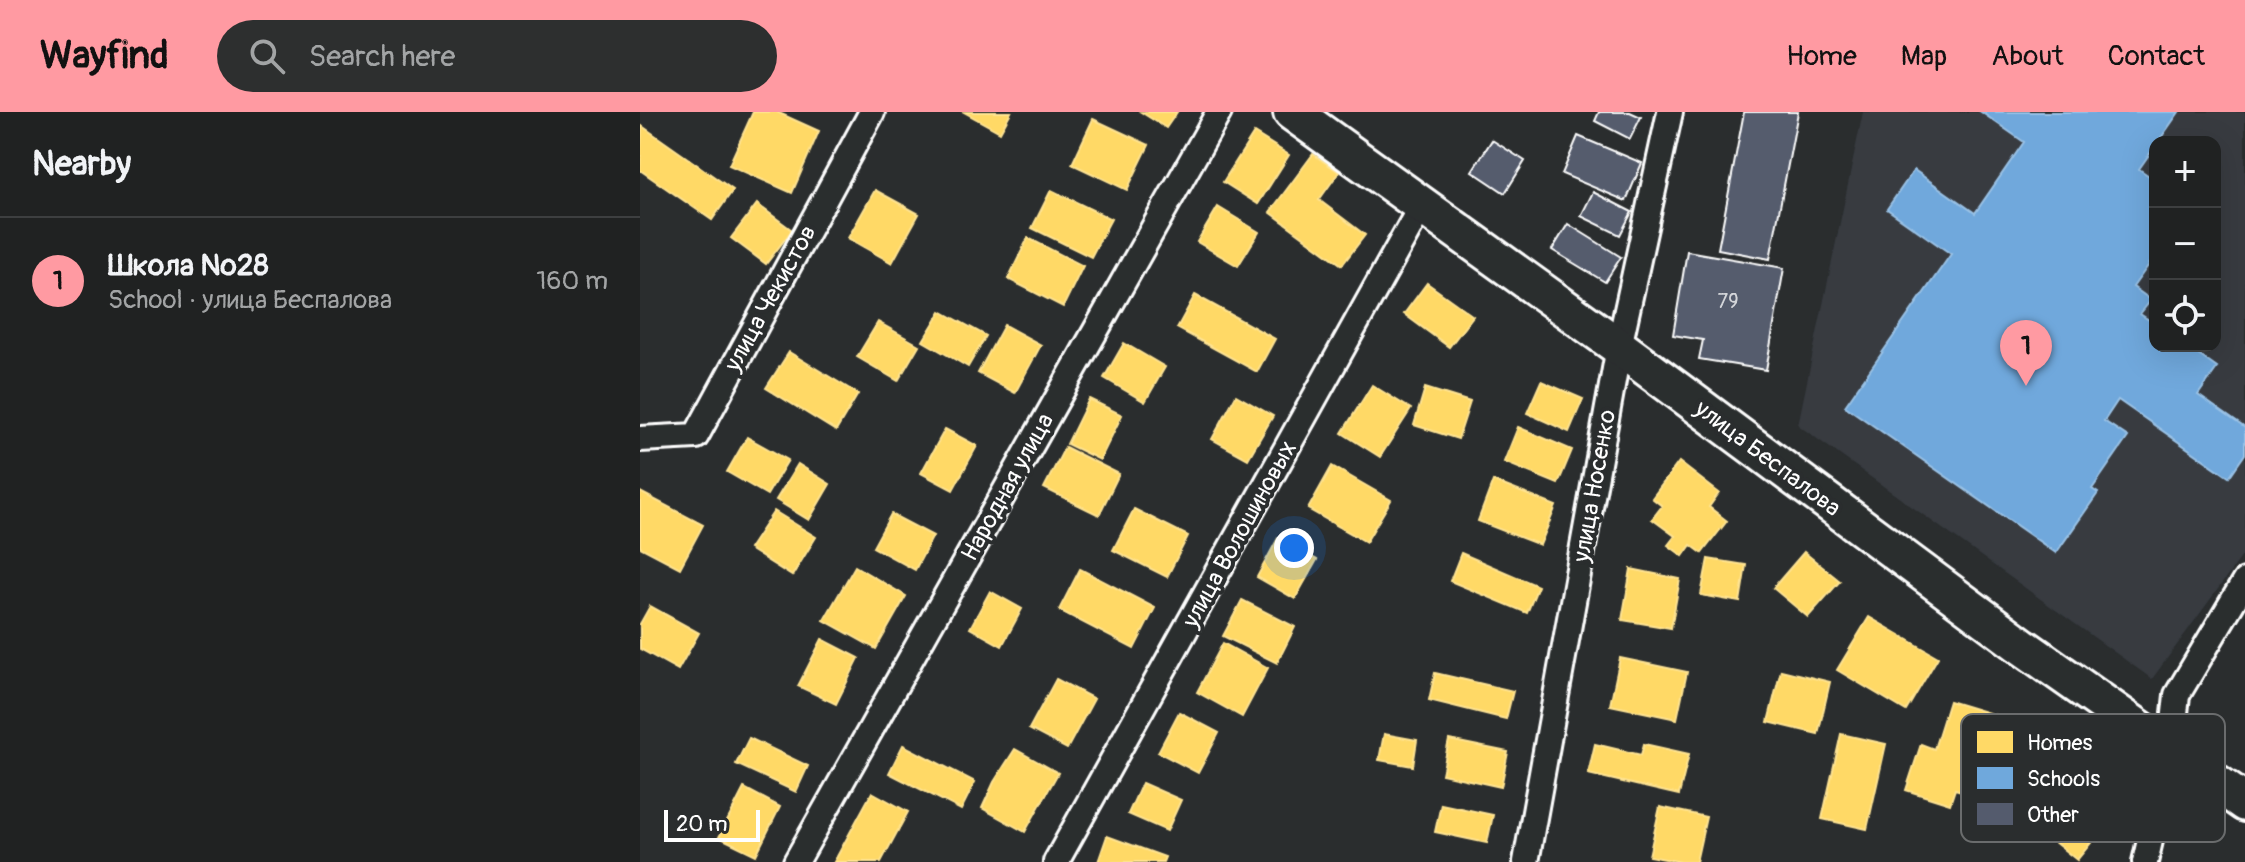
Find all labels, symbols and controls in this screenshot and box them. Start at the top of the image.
search box [217,20,777,92]
text: Wayfind [40,32,169,80]
icon: search [245,34,289,78]
text: Search here [309,38,455,75]
text: Home [1786,39,1857,74]
text: Map [1901,39,1947,74]
text: About [1991,39,2064,74]
text: Contact [2108,39,2205,74]
map controls [2149,136,2221,352]
button: + [2149,136,2221,208]
text: Nearby [32,143,131,186]
button: − [2149,208,2221,280]
street label: улица Чекистов [718,220,823,377]
text: Школа №28 [108,247,269,284]
text: 1 [53,265,63,297]
text: 160 m [536,265,608,297]
button: locate [2149,280,2221,352]
text: School · улица Беспалова [108,284,392,316]
house number: 79 [1718,289,1738,314]
pin: 1 [2000,320,2052,386]
street label: улица Беспалова [1688,393,1846,523]
street label: улица Носенко [1567,407,1622,566]
street label: Народная улица [955,408,1060,566]
street label: улица Волошиновых [1176,436,1303,633]
your location [1274,528,1314,568]
legend [1961,714,2225,842]
text: Homes [2027,729,2092,757]
text: Schools [2027,765,2100,793]
text: Other [2027,801,2079,829]
scale bar [664,806,760,842]
text: 20 m [676,810,728,838]

